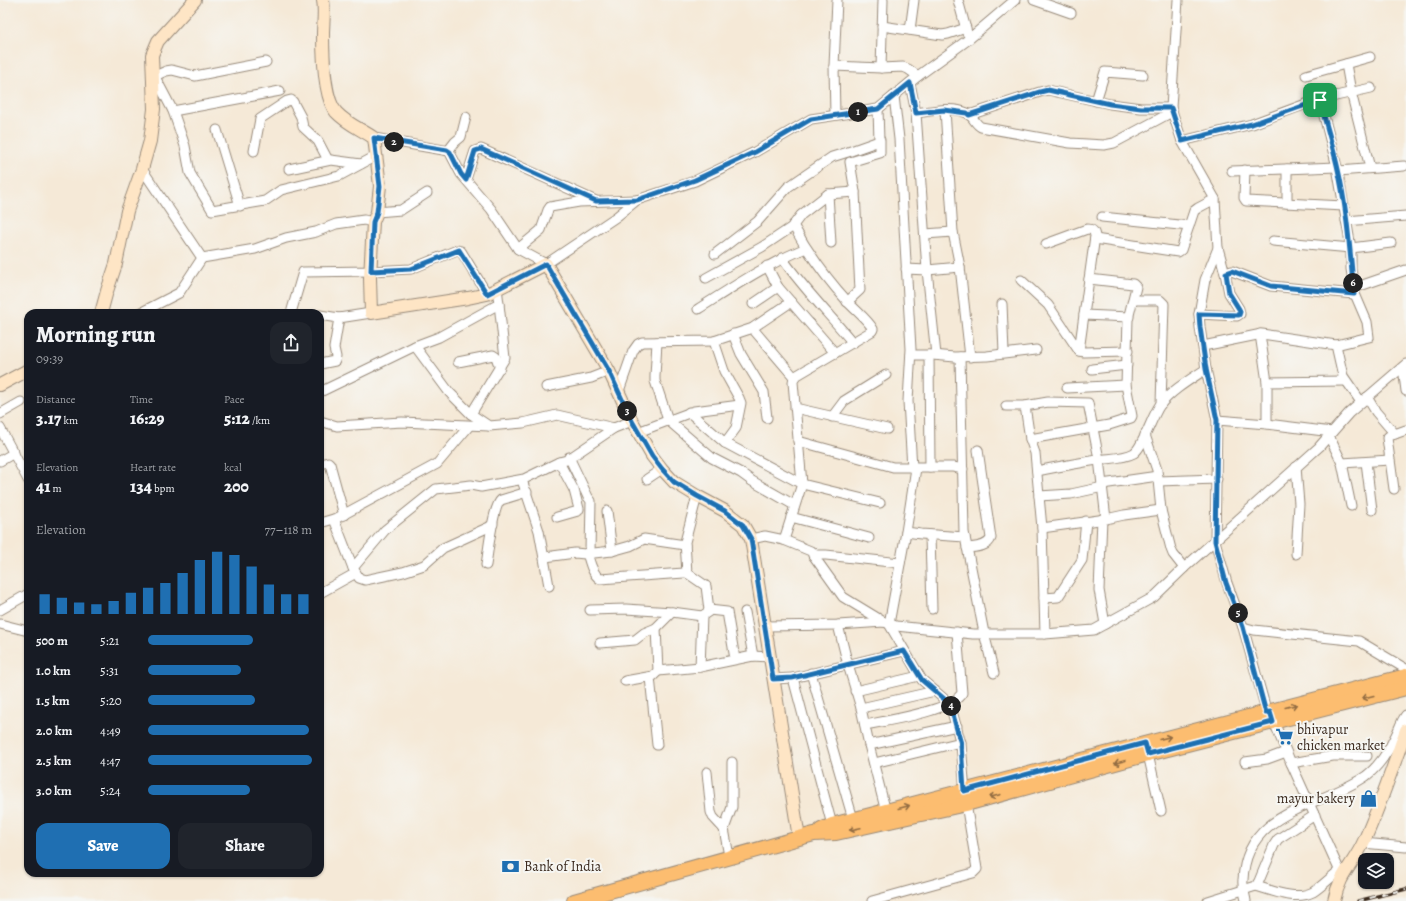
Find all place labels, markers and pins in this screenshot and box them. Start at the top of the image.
pin [1303,83,1337,117]
pin: 1 [848,102,868,122]
pin: 2 [384,132,404,152]
pin: 6 [1343,273,1363,293]
pin: 3 [617,401,637,421]
pin: 5 [1228,603,1248,623]
pin: 4 [941,696,961,716]
place label: bhivapur chicken market [1297,720,1385,755]
supermarket icon: bhivapur chicken market [1274,727,1294,747]
shop icon: mayur bakery [1358,788,1378,808]
place label: mayur bakery [1277,789,1356,808]
bank icon: Bank of India [501,856,521,876]
place label: Bank of India [524,857,602,876]

